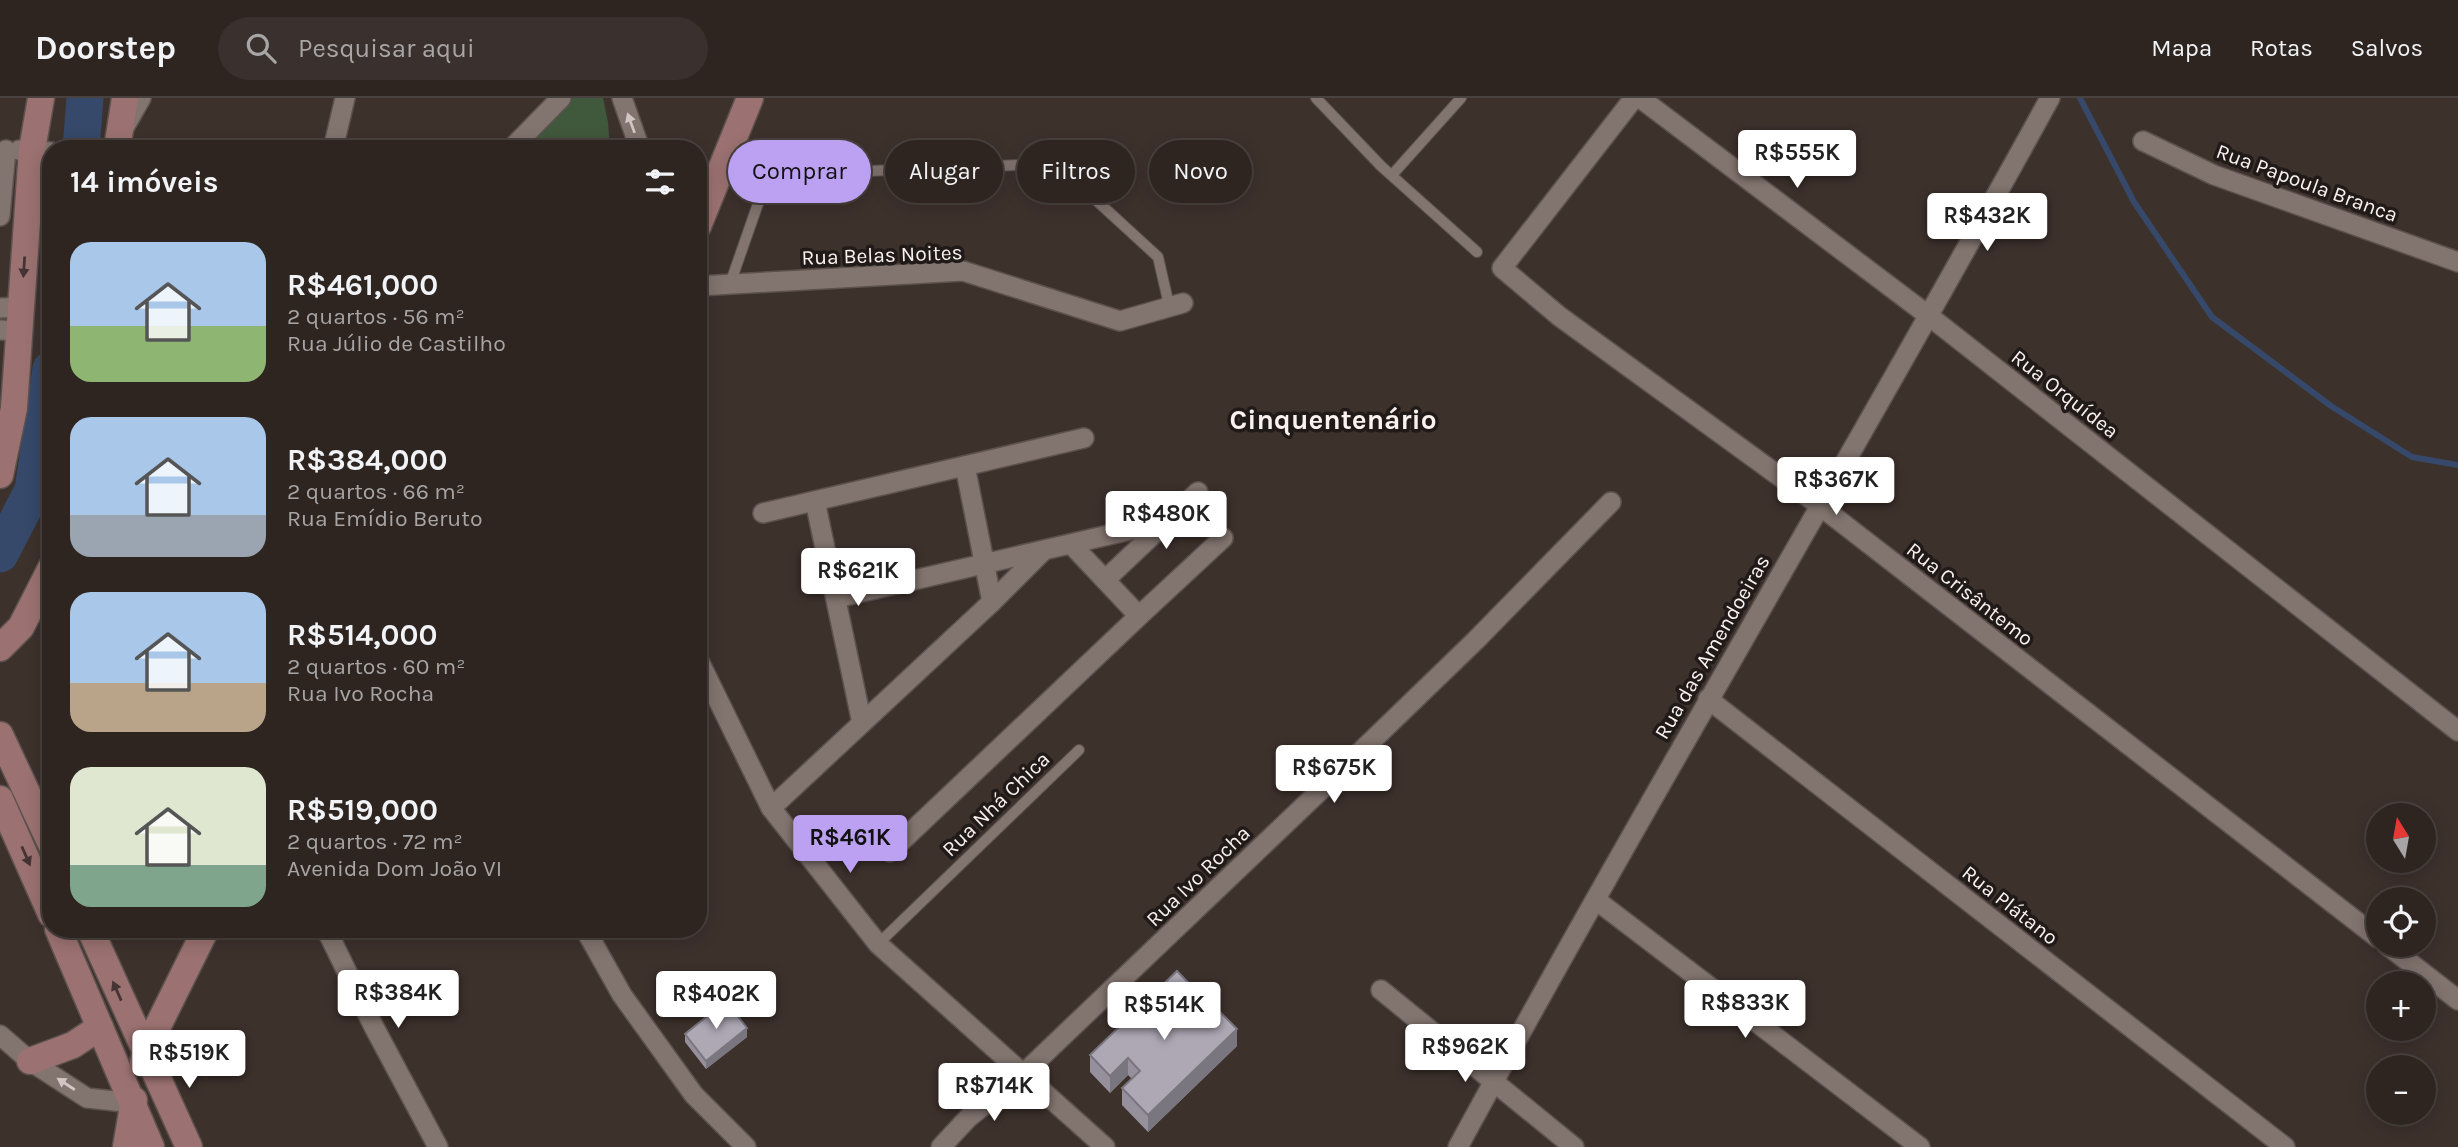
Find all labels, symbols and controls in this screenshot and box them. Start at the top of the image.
search box [218,17,708,80]
text: Doorstep [35,29,176,67]
icon: search [242,29,280,67]
text: Pesquisar aqui [298,33,475,64]
text: Mapa [2151,34,2212,62]
text: Rotas [2250,34,2313,62]
text: Salvos [2351,34,2423,62]
one-way arrow [625,113,636,134]
pin: R$555K [1740,130,1854,190]
text: R$555K [1754,139,1840,166]
street label: Rua Papoula Branca [2213,139,2401,227]
chip: Comprar [728,140,871,203]
chip: Alugar [885,140,1003,203]
chip: Filtros [1017,140,1135,203]
chip: Novo [1149,140,1252,203]
icon: filters [641,163,679,201]
text: 14 imóveis [70,164,219,200]
pin: R$432K [1930,194,2044,253]
text: R$432K [1943,202,2031,229]
street label: Rua Belas Noites [801,240,963,270]
one-way arrow [18,256,29,278]
text: R$461,000 [287,267,438,303]
icon: home [126,270,210,354]
text: 2 quartos · 56 m² [287,303,465,330]
text: Rua Júlio de Castilho [287,330,506,357]
street label: Rua Orquídea [2007,345,2123,443]
district label: Cinquentenário [1229,403,1437,436]
text: R$384,000 [287,442,447,478]
icon: home [126,445,210,529]
pin: R$367K [1779,458,1893,517]
text: R$367K [1793,466,1879,493]
text: 2 quartos · 66 m² [287,478,465,505]
pin: R$480K [1109,491,1223,551]
text: R$480K [1122,500,1210,527]
text: Rua Emídio Beruto [287,505,483,532]
street label: Rua Crisântemo [1902,537,2038,651]
pin: R$621K [801,548,915,608]
street label: Rua das Amendoeiras [1649,551,1775,743]
text: R$621K [817,557,899,584]
text: R$514,000 [287,617,438,653]
icon: home [126,620,210,704]
text: 2 quartos · 60 m² [287,653,466,680]
text: Rua Ivo Rocha [287,680,434,707]
pin: R$675K [1277,746,1391,805]
street label: Rua Nhá Chica [937,747,1055,861]
text: R$675K [1292,754,1376,781]
text: R$519,000 [287,792,438,828]
icon: home [126,795,210,879]
north arrow [2366,803,2436,873]
map controls [2366,803,2436,1125]
pin: R$461K [793,816,907,875]
street label: Rua Ivo Rocha [1141,821,1255,931]
text: R$461K [809,824,891,851]
text: 2 quartos · 72 m² [287,828,463,855]
one-way arrow [20,846,32,866]
text: Avenida Dom João VI [287,855,502,882]
street label: Rua Plátano [1957,860,2063,950]
button: locate [2366,887,2436,957]
pin: R$384K [341,970,455,1030]
button: + [2366,971,2436,1041]
pin: R$402K [659,972,773,1031]
text: R$384K [354,979,442,1006]
text: R$402K [672,980,760,1007]
one-way arrow [111,981,123,1001]
pin: R$833K [1688,981,1802,1040]
pin: R$514K [1107,982,1221,1042]
text: R$833K [1700,989,1790,1016]
text: R$514K [1124,991,1204,1018]
pin: R$962K [1408,1024,1522,1084]
pin: R$519K [132,1030,246,1090]
text: R$962K [1421,1033,1509,1060]
text: R$519K [148,1039,230,1066]
button: − [2366,1055,2436,1125]
pin: R$714K [937,1063,1051,1123]
text: R$714K [954,1072,1034,1099]
one-way arrow [56,1077,75,1090]

